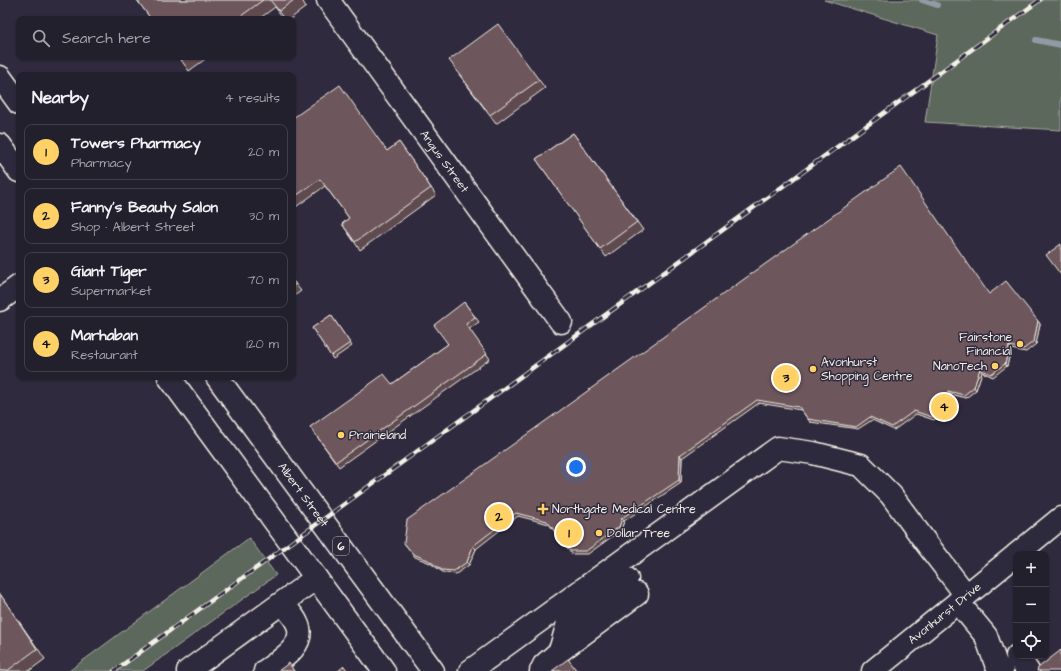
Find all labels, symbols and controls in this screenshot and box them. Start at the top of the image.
search box [16,16,296,60]
icon: search [30,27,52,49]
text: Search here [62,28,151,49]
text: Nearby [32,86,89,110]
text: 4 results [225,89,280,107]
street label: Angus Street [416,126,473,196]
text: Towers Pharmacy [71,133,201,154]
text: 1 [45,143,47,161]
text: 20 m [248,143,279,161]
text: Pharmacy [71,154,132,172]
text: Fanny's Beauty Salon [71,197,218,218]
text: 2 [42,207,50,225]
text: 30 m [249,207,279,225]
text: Shop · Albert Street [71,218,195,236]
text: Giant Tiger [71,261,147,282]
text: 3 [43,271,49,289]
text: 70 m [247,271,279,289]
text: Supermarket [71,282,152,300]
text: Marhaban [71,325,138,346]
place label: Fairstone Financial [959,329,1013,360]
text: 4 [42,335,50,353]
text: 120 m [246,335,279,353]
marker: Fairstone Financial [1015,339,1025,349]
text: Restaurant [71,346,138,364]
place label: Avonhurst Shopping Centre [821,354,913,386]
place label: NanoTech [933,358,987,375]
marker: NanoTech [990,361,1000,371]
pin: 3 [773,363,799,393]
marker: Avonhurst Shopping Centre [808,364,818,374]
pin: 4 [931,392,957,422]
place label: Prairieland [349,427,406,444]
marker: Prairieland [336,430,346,440]
your location [566,457,586,477]
street label: Albert Street [274,459,333,531]
place label: Northgate Medical Centre [552,501,696,519]
pin: 2 [486,502,512,532]
marker: Northgate Medical Centre [537,503,549,515]
pin: 1 [556,518,582,548]
place label: Dollar Tree [607,525,670,542]
marker: Dollar Tree [594,528,604,538]
road number: 6 [333,537,349,555]
map controls [1013,551,1049,659]
button: + [1013,551,1049,587]
street label: Avonhurst Drive [904,578,985,648]
button: − [1013,587,1049,623]
button: locate [1013,623,1049,659]

